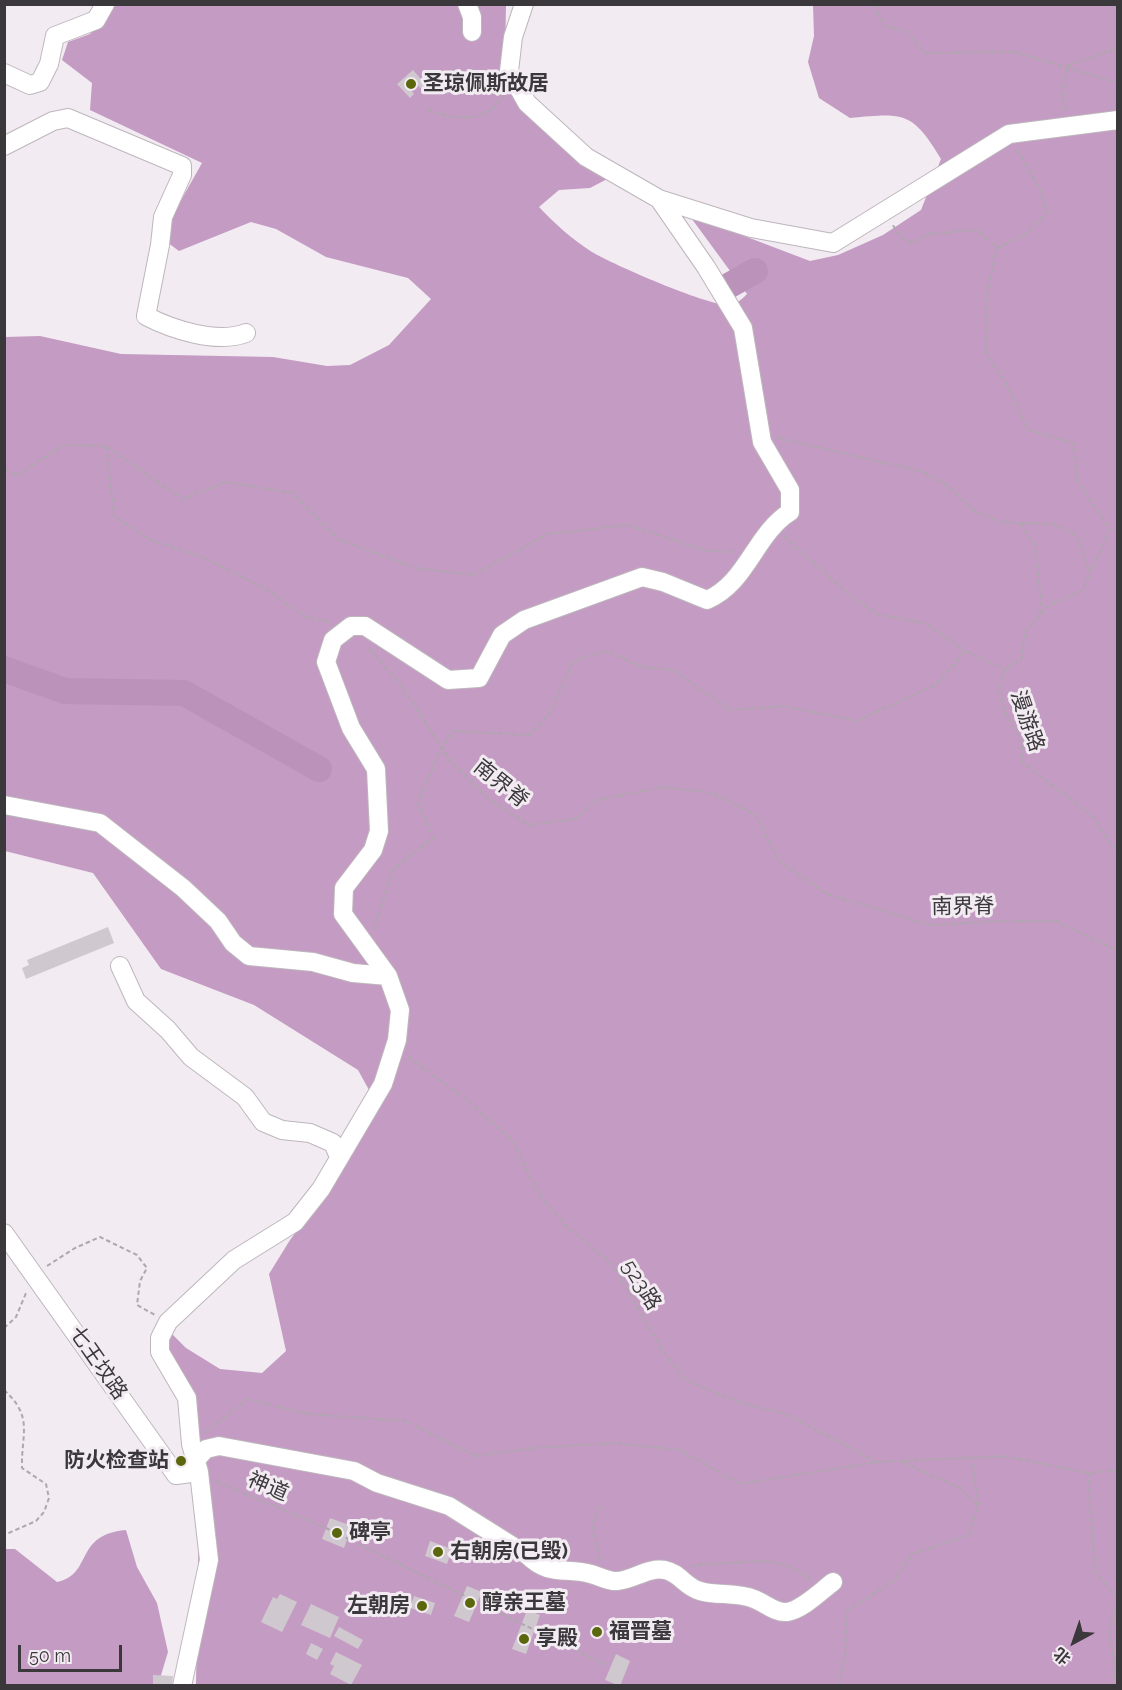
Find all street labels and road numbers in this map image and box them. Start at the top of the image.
street label: 漫游路 [1005,687,1049,755]
street label: 南界脊 [469,754,533,814]
street label: 南界脊 [931,894,995,920]
street label: 523路 [616,1255,666,1315]
street label: 七王坟路 [64,1321,132,1405]
street label: 神道 [244,1467,292,1507]

